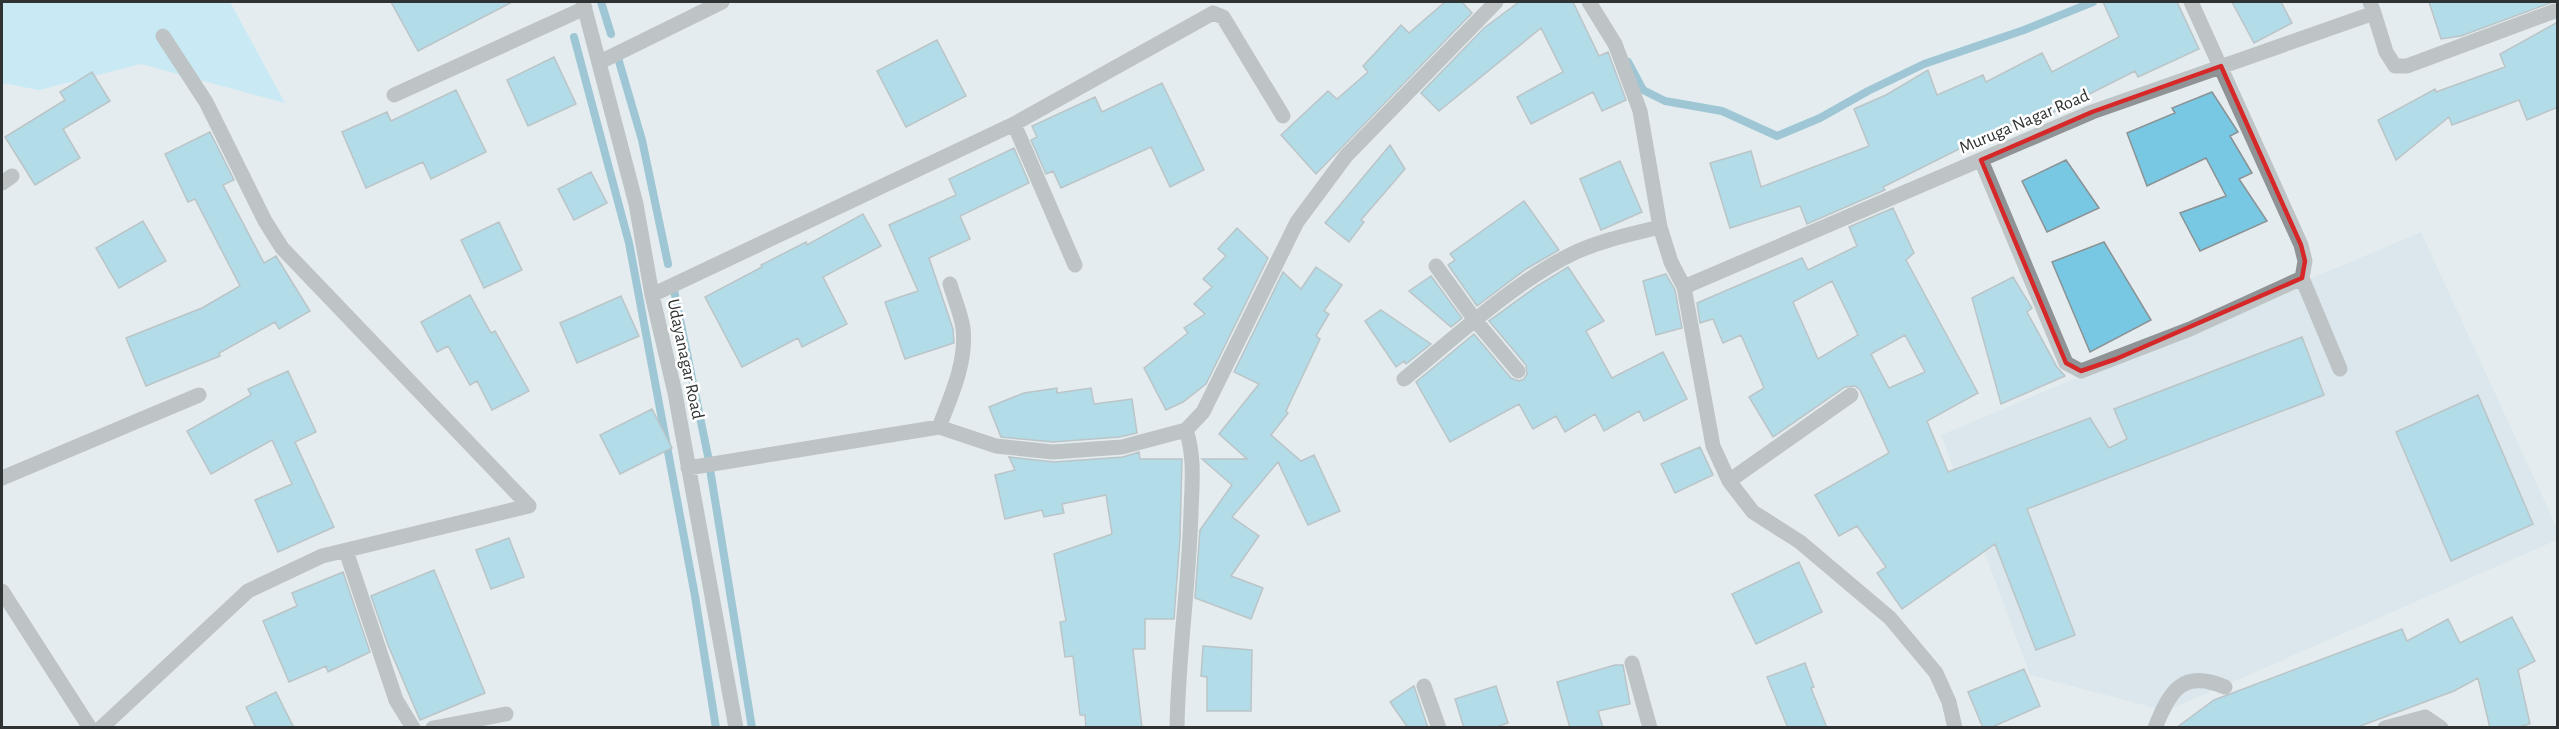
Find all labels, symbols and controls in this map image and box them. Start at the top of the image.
street label: Muruga Nagar Road [1957,86,2092,157]
street label: Udayanagar Road [663,297,707,421]

